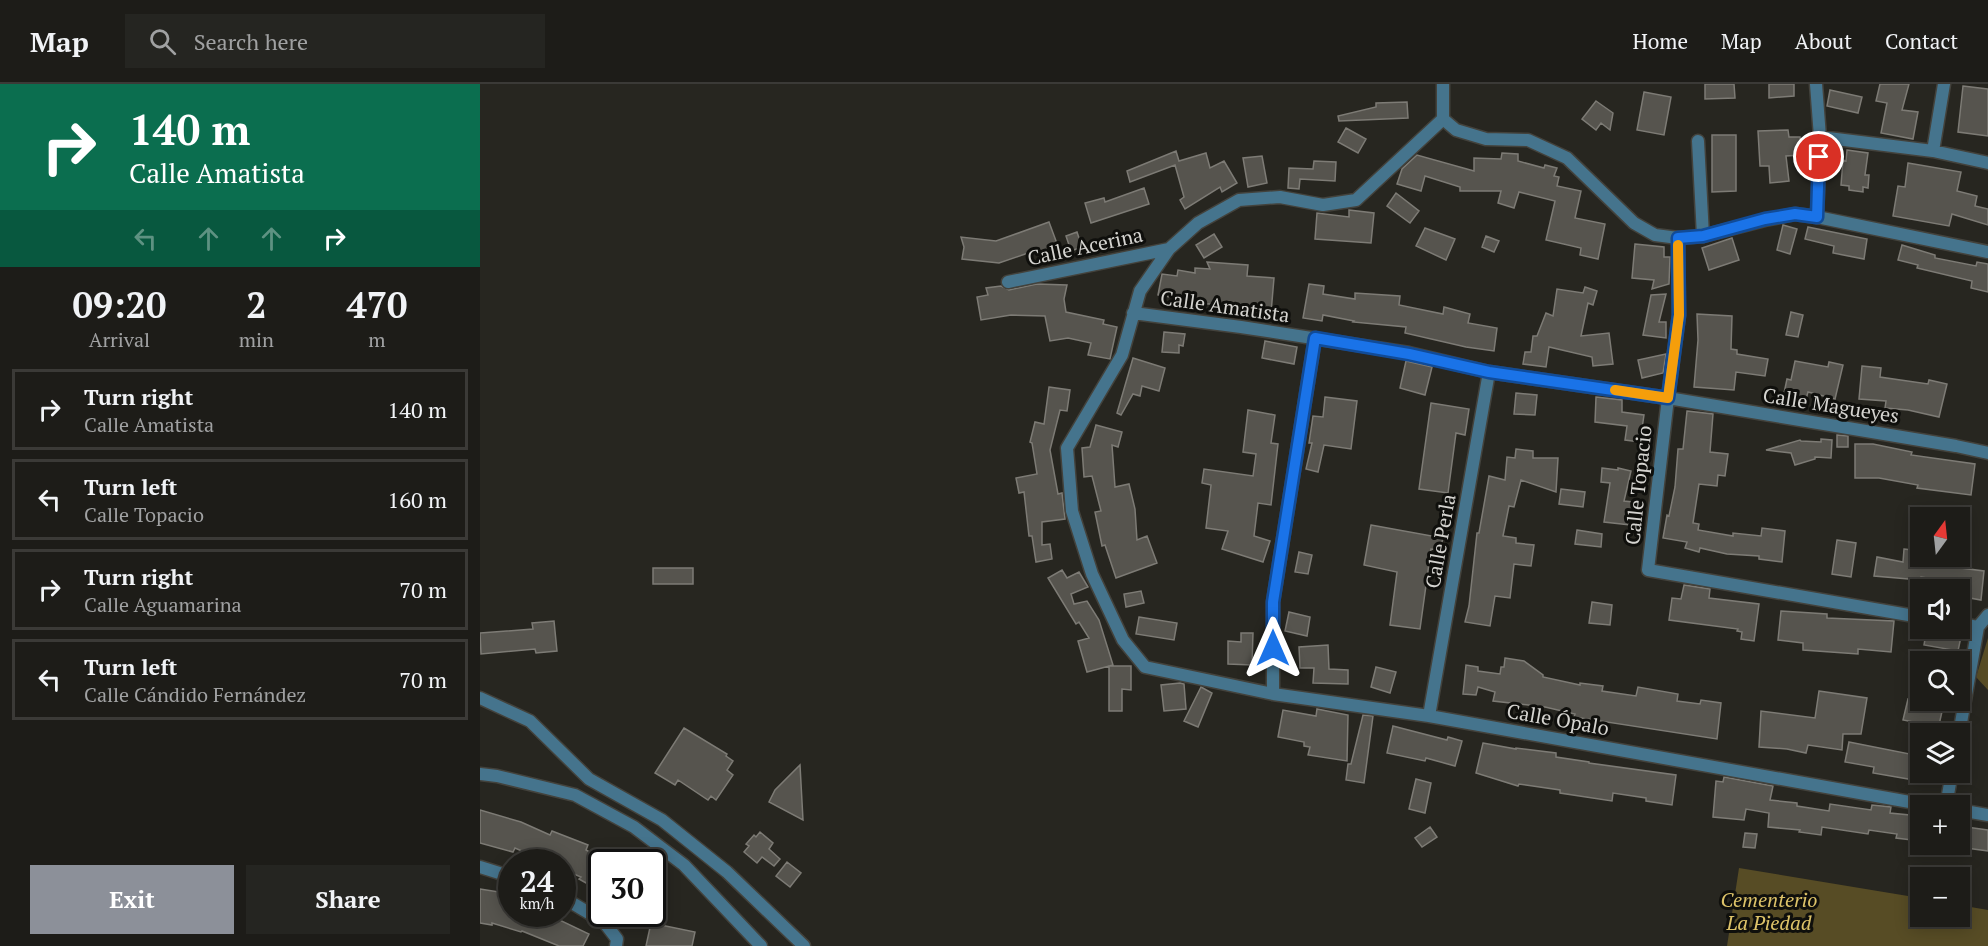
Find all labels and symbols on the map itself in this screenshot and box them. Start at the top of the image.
pin [1793,131,1844,182]
street label: Calle Acerina [1025,221,1145,271]
street label: Calle Amatista [1159,284,1291,328]
street label: Calle Magueyes [1761,381,1901,429]
street label: Calle Topacio [1618,424,1658,546]
street label: Calle Perla [1418,492,1462,590]
north arrow [1910,507,1970,567]
position arrow [1241,616,1305,680]
street label: Calle Ópalo [1505,697,1611,741]
speed limit sign: 30 [588,849,666,927]
park label: Cementerio La Piedad [1721,886,1817,936]

